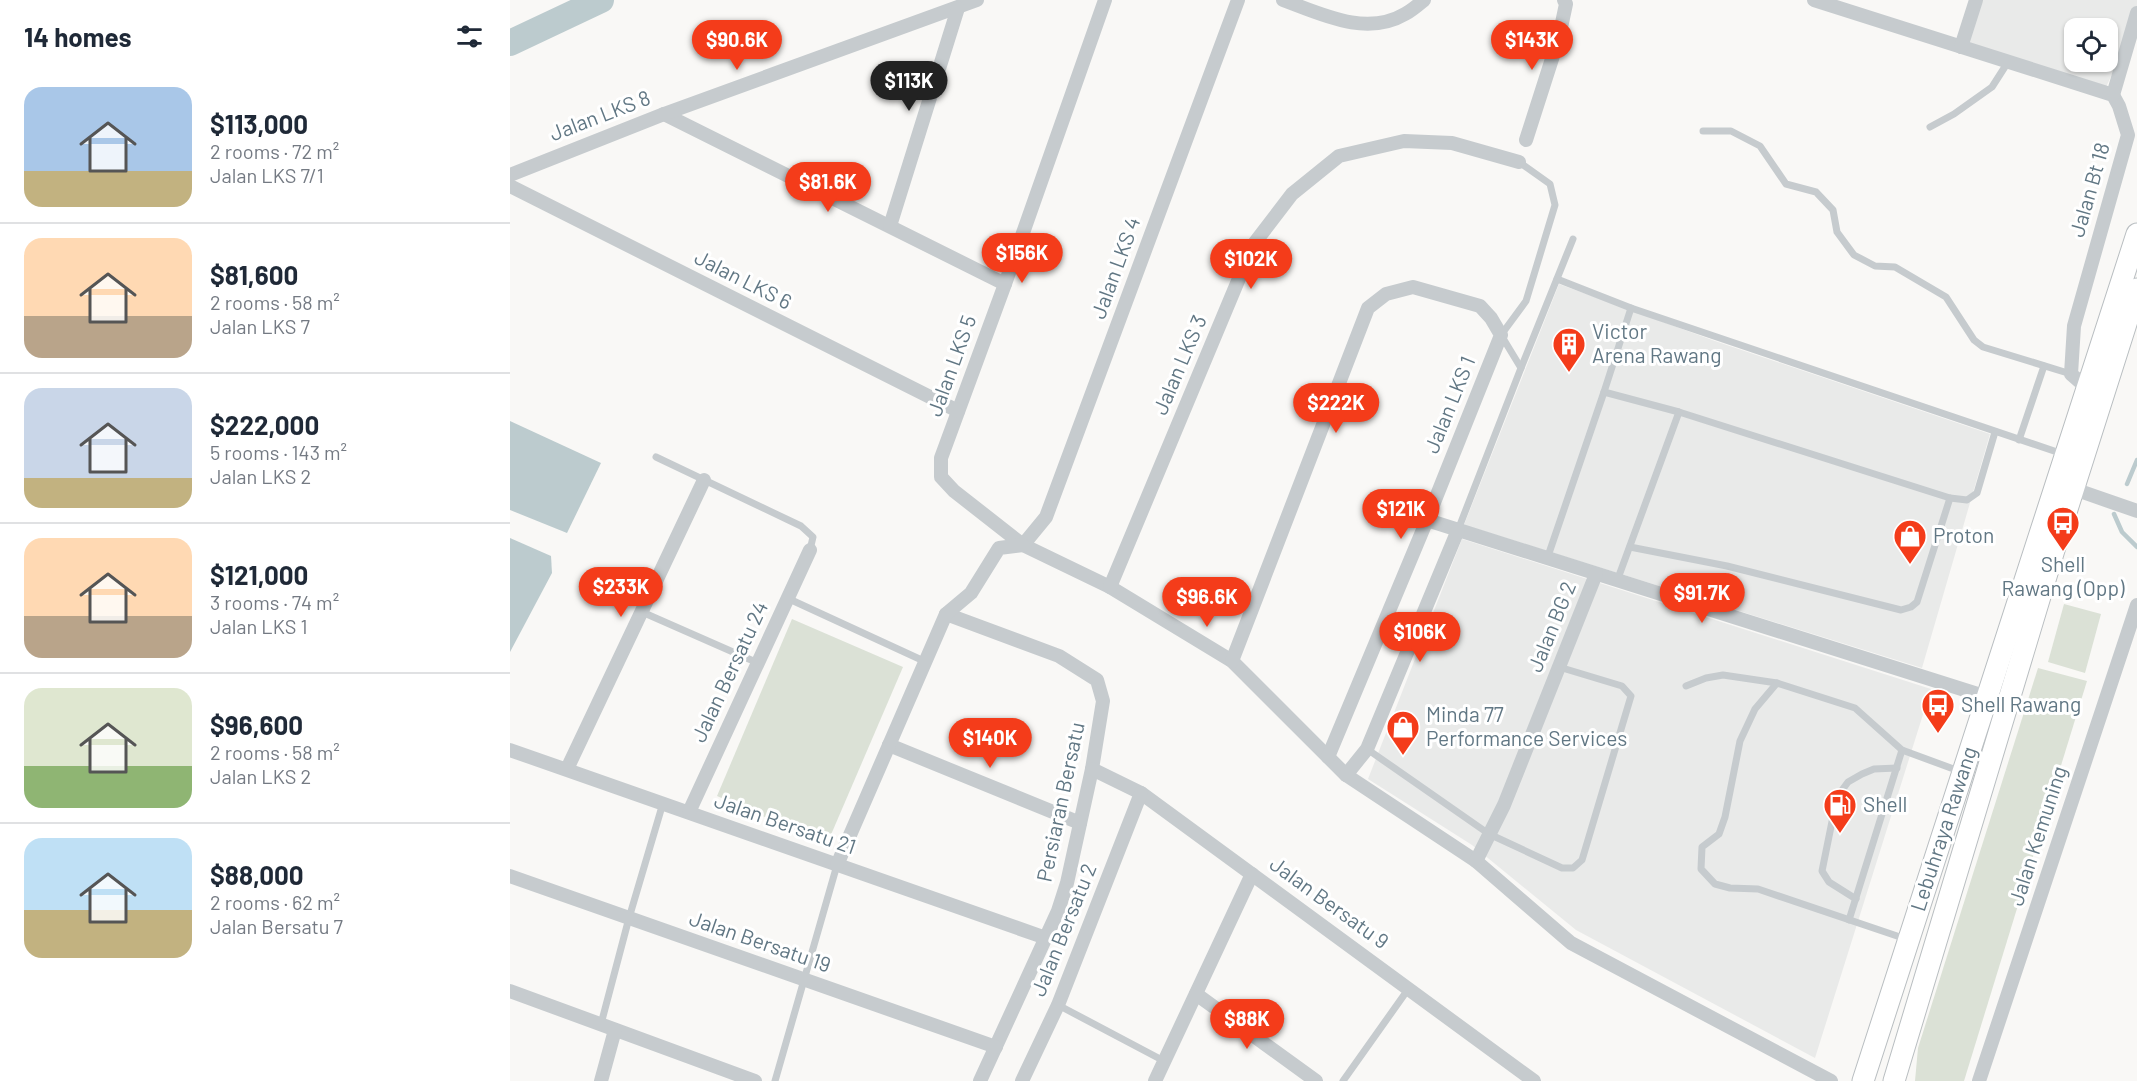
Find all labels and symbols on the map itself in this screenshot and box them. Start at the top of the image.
pin: $90.6K [688,20,786,71]
pin: $143K [1490,20,1574,71]
pin: $113K [867,61,951,112]
street label: Jalan LKS 8 [546,84,653,145]
street label: Jalan Bt 18 [2063,140,2114,240]
pin: $81.6K [779,162,877,213]
street label: Jalan LKS 4 [1085,213,1145,322]
pin: $156K [980,233,1064,284]
pin: $102K [1209,239,1293,290]
street label: Jalan LKS 6 [691,244,796,314]
street label: Jalan LKS 3 [1146,311,1211,418]
street label: Jalan LKS 5 [921,312,980,419]
place label: Victor Arena Rawang [1592,318,1721,367]
building icon: Victor Arena Rawang [1551,326,1587,373]
street label: Jalan LKS 1 [1418,352,1479,457]
pin: $222K [1294,383,1378,434]
pin: $121K [1359,489,1443,540]
bus stop icon: Shell Rawang (Opp) [2045,505,2081,552]
shop icon: Proton [1892,518,1928,565]
place label: Proton [1933,522,1994,547]
place label: Shell Rawang (Opp) [2001,551,2125,600]
pin: $233K [579,567,663,618]
pin: $91.7K [1653,573,1751,624]
pin: $96.6K [1158,577,1256,628]
street label: Jalan BG 2 [1521,578,1580,675]
street label: Jalan Bersatu 24 [685,597,772,746]
pin: $106K [1378,612,1462,663]
bus stop icon: Shell Rawang [1920,687,1956,734]
place label: Shell Rawang [1961,691,2081,716]
place label: Minda 77 Performance Services [1426,701,1627,750]
shop icon: Minda 77 Performance Services [1385,709,1421,756]
pin: $140K [948,718,1032,769]
street label: Persiaran Bersatu [1030,720,1089,884]
street label: Lebuhraya Rawang [1904,743,1981,914]
street label: Jalan Kemuning [2002,762,2071,909]
street label: Jalan Bersatu 21 [711,787,860,858]
fuel station icon: Shell [1822,787,1858,834]
place label: Shell [1863,791,1907,816]
street label: Jalan Bersatu 9 [1266,850,1394,953]
street label: Jalan Bersatu 2 [1025,859,1101,999]
street label: Jalan Bersatu 19 [686,905,835,976]
pin: $88K [1211,999,1283,1050]

